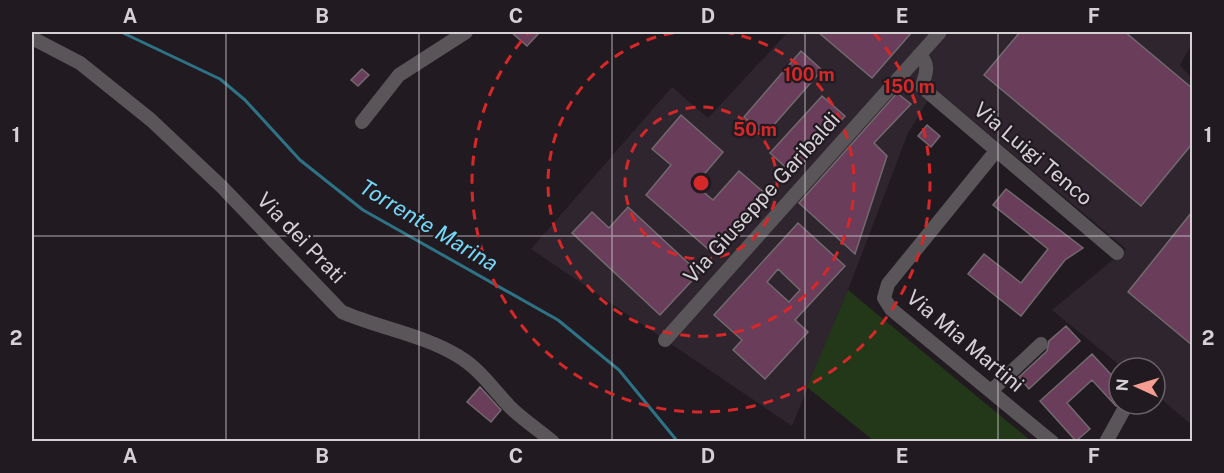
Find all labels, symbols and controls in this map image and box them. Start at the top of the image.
text: A [123,4,137,28]
text: B [315,4,329,28]
text: C [509,4,523,28]
text: D [701,4,715,28]
text: E [896,4,908,28]
text: F [1088,4,1100,28]
text: 100 m [783,64,835,85]
text: 150 m [883,76,935,97]
street label: Via Luigi Tenco [969,97,1098,211]
street label: Via Giuseppe Garibaldi [678,107,845,288]
text: 50 m [733,119,777,140]
text: 1 [12,123,20,147]
text: 1 [1204,123,1212,147]
centre of rings [691,173,711,193]
water label: Torrente Marina [355,174,503,276]
street label: Via dei Prati [252,187,351,288]
street label: Via Mia Martini [902,284,1029,397]
text: 2 [10,326,22,350]
text: 2 [1202,326,1214,350]
north arrow [1107,356,1167,416]
text: N [1113,378,1132,392]
text: A [123,444,137,468]
text: B [315,444,329,468]
text: C [509,444,523,468]
text: D [701,444,715,468]
text: E [896,444,908,468]
text: F [1088,444,1100,468]

